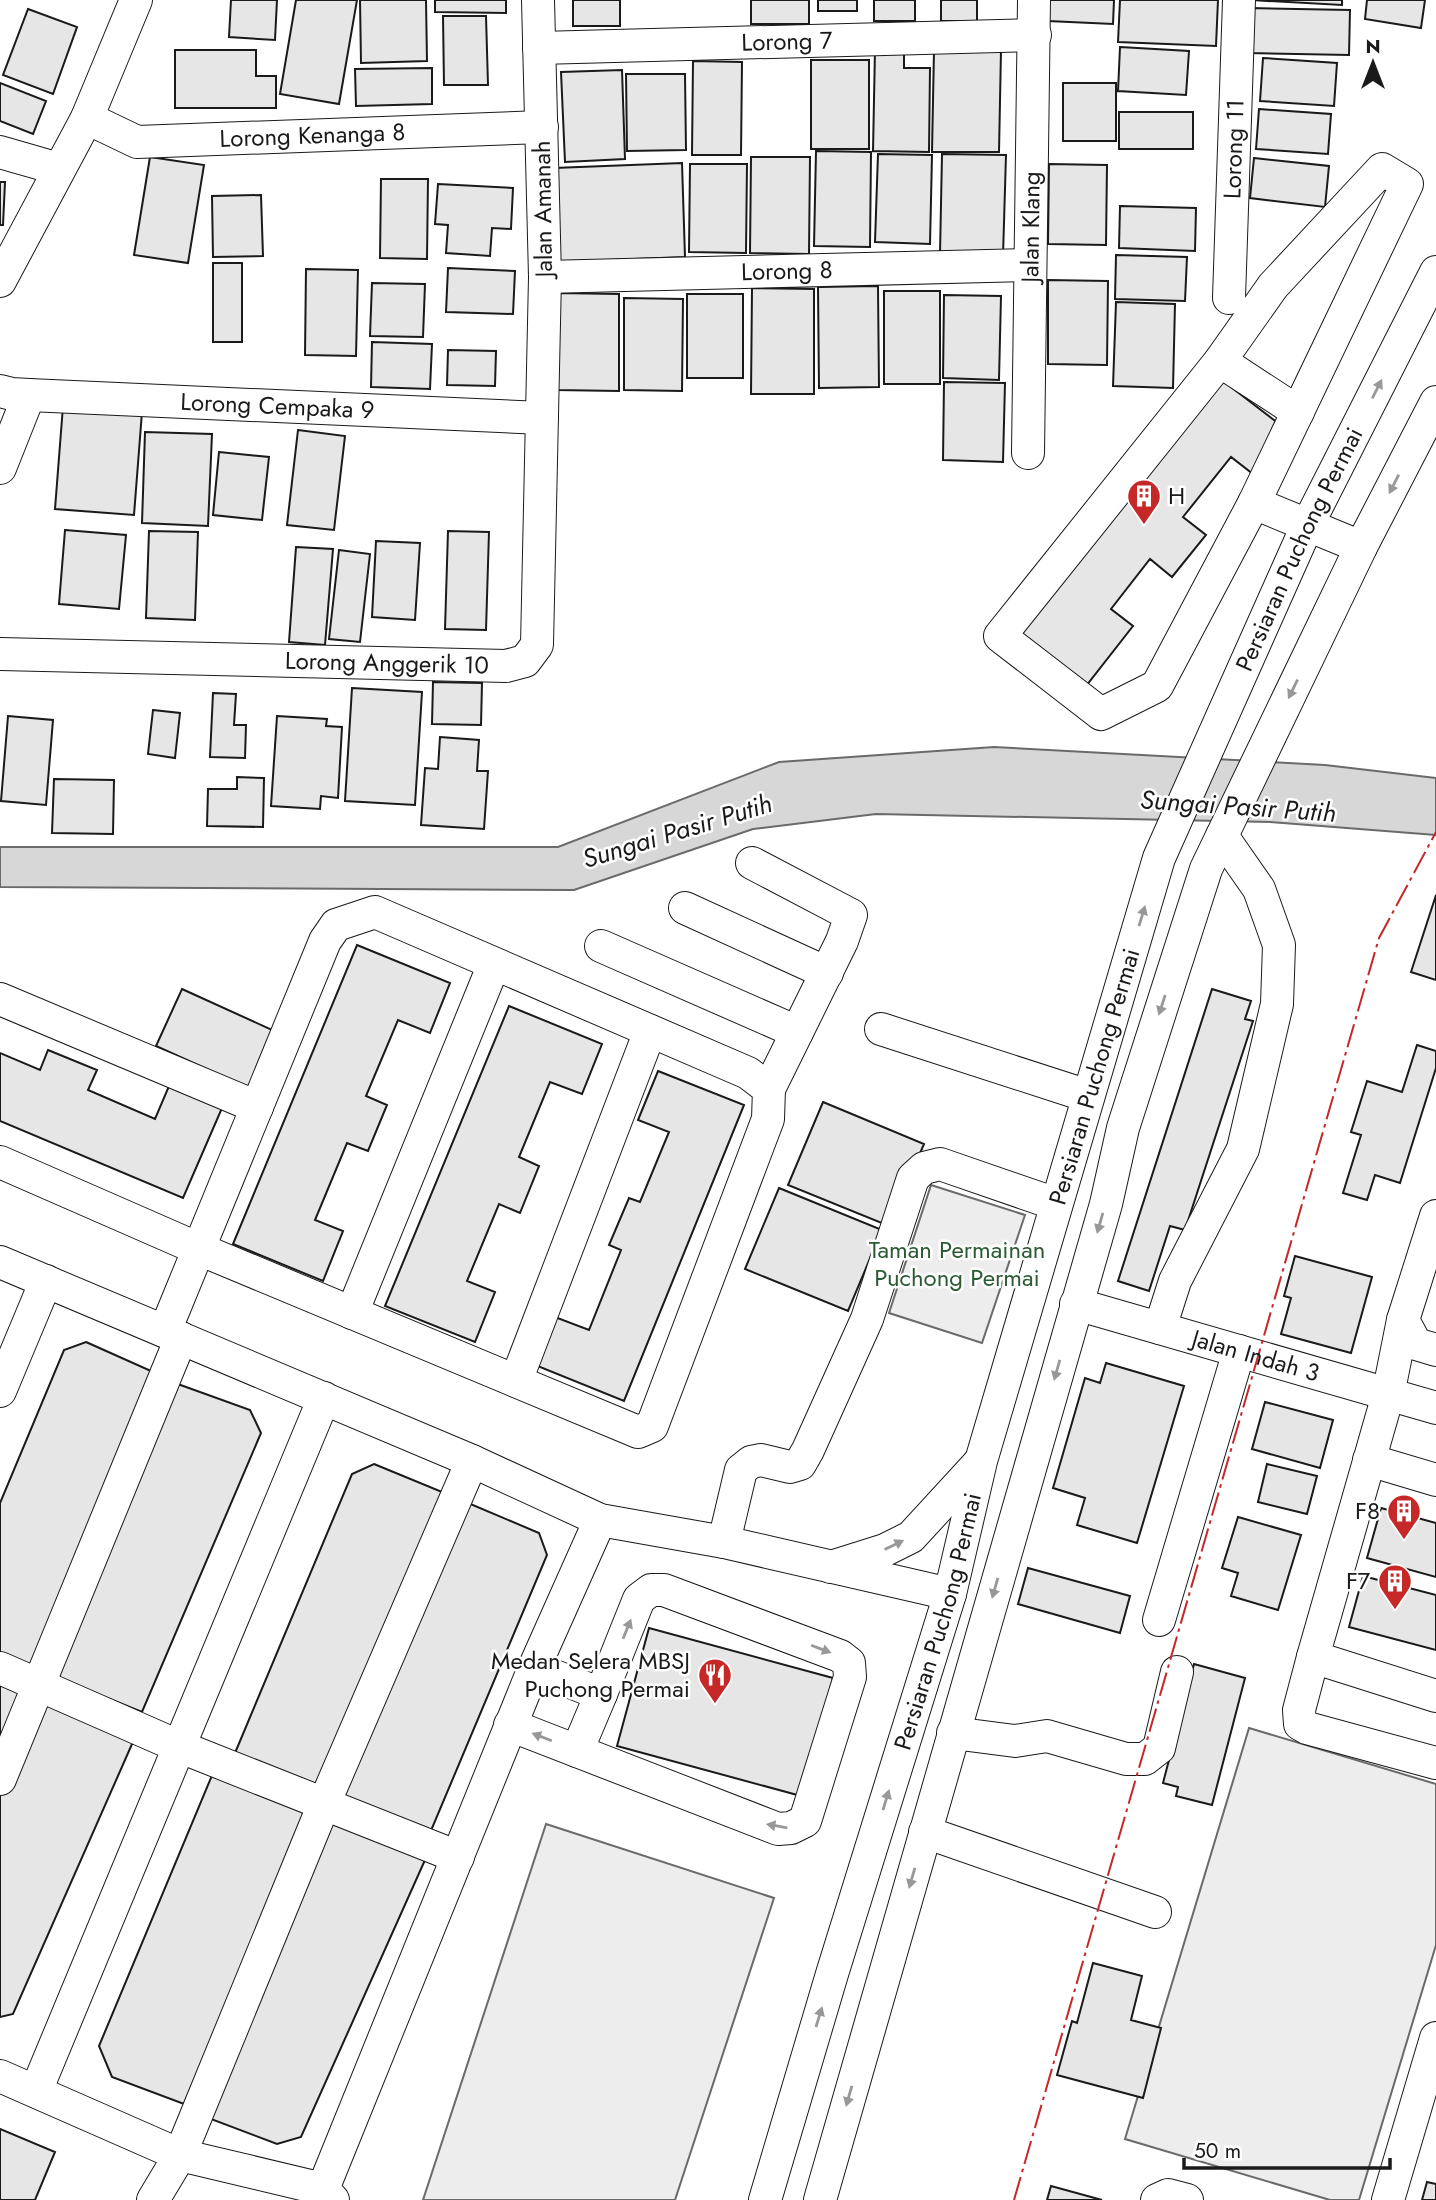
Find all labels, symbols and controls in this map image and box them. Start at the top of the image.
street label: Lorong 7 [741,22,833,60]
north arrow [1338,28,1408,98]
text: N [1365,33,1381,60]
street label: Lorong 11 [1214,98,1253,200]
street label: Lorong Kenanga 8 [219,114,406,156]
street label: Jalan Amanah [524,140,561,281]
street label: Jalan Klang [1012,171,1049,286]
street label: Lorong 8 [741,252,833,289]
one-way arrow [1371,379,1382,399]
street label: Lorong Cempaka 9 [180,384,375,427]
street label: Persiaran Puchong Permai [1227,421,1371,677]
one-way arrow [1388,474,1399,494]
building icon: H [1125,477,1163,526]
place label: H [1168,478,1185,513]
street label: Lorong Anggerik 10 [284,643,489,683]
one-way arrow [1288,678,1299,699]
water label: Sungai Pasir Putih [1139,780,1337,832]
water label: Sungai Pasir Putih [578,784,776,878]
one-way arrow [1137,905,1147,926]
street label: Persiaran Puchong Permai [1040,944,1148,1209]
one-way arrow [1156,995,1167,1016]
one-way arrow [1094,1213,1104,1234]
park label: Taman Permainan Puchong Permai [869,1232,1045,1295]
street label: Jalan Indah 3 [1185,1320,1324,1390]
one-way arrow [1052,1359,1062,1380]
street label: Persiaran Puchong Permai [885,1489,990,1754]
building icon: F8 [1385,1492,1423,1541]
place label: F8 [1355,1493,1380,1528]
one-way arrow [884,1540,904,1551]
building icon: F7 [1376,1562,1414,1611]
place label: F7 [1346,1563,1370,1598]
one-way arrow [989,1578,999,1599]
one-way arrow [622,1618,633,1639]
place label: Medan Selera MBSJ Puchong Permai [491,1643,690,1706]
one-way arrow [810,1643,831,1654]
restaurant icon: Medan Selera MBSJ Puchong Permai [696,1656,734,1705]
one-way arrow [531,1732,552,1743]
one-way arrow [881,1789,892,1810]
one-way arrow [766,1820,788,1831]
one-way arrow [906,1867,917,1889]
one-way arrow [815,2006,825,2027]
one-way arrow [844,2086,854,2107]
scale bar [1184,2126,1390,2170]
text: 50 m [1194,2136,1241,2166]

